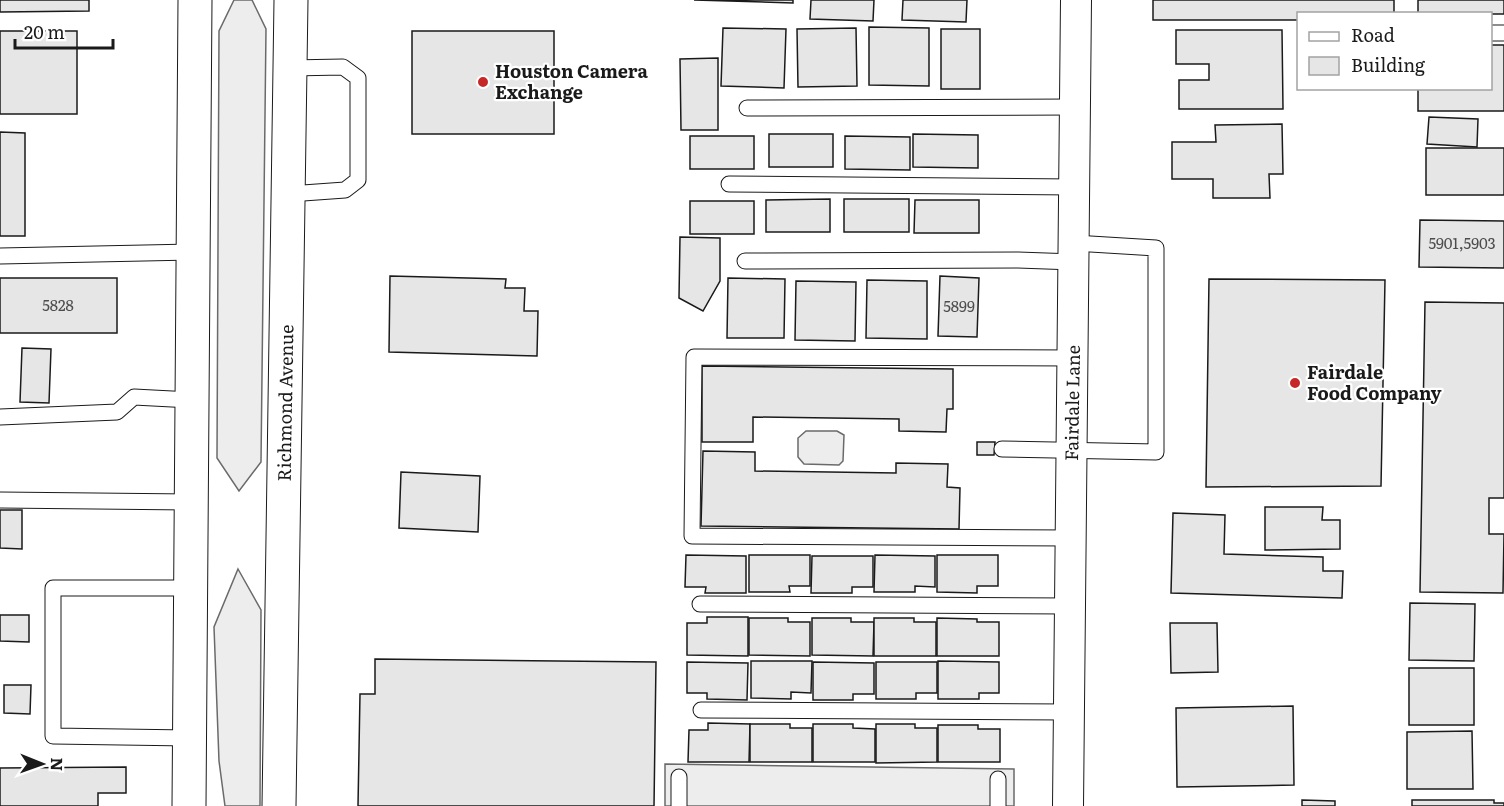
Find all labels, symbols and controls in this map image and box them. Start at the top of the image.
scale bar [15,12,112,50]
legend [1297,12,1492,90]
text: 20 m [24,18,65,45]
text: Road [1351,21,1395,48]
text: Building [1351,51,1426,78]
place label: Houston Camera Exchange [495,57,648,105]
marker: Houston Camera Exchange [476,75,490,89]
house number: 5901,5903 [1428,231,1496,254]
house number: 5828 [42,293,74,316]
house number: 5899 [943,294,975,317]
street label: Richmond Avenue [270,324,299,482]
street label: Fairdale Lane [1057,345,1086,461]
place label: Fairdale Food Company [1307,358,1442,406]
marker: Fairdale Food Company [1288,376,1302,390]
north arrow [12,734,72,794]
text: N [46,757,70,771]

